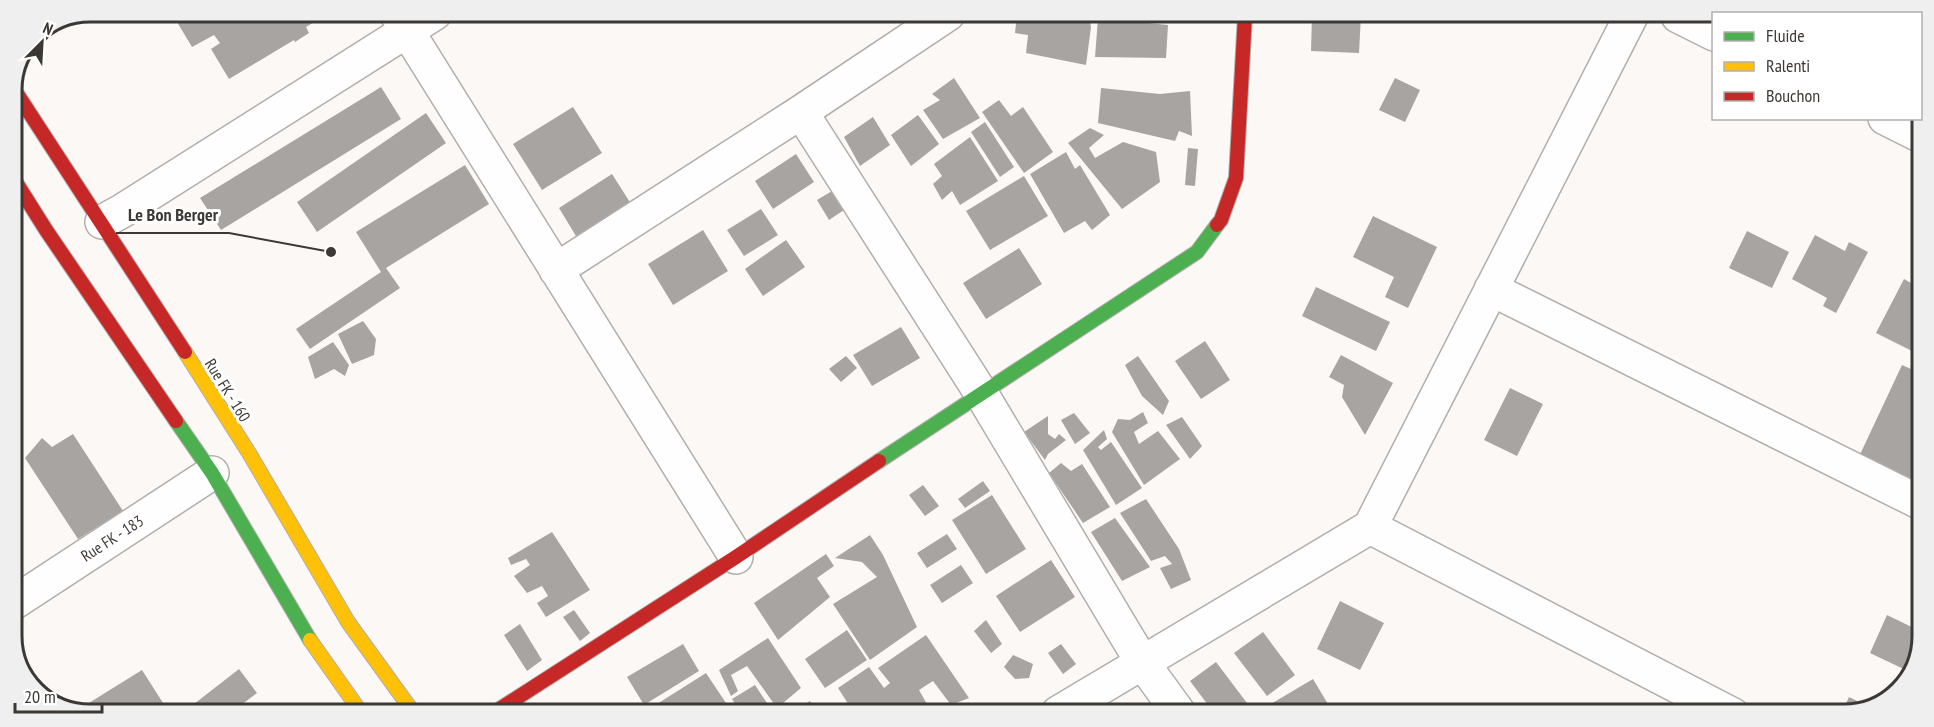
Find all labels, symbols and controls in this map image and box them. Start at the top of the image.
north arrow [12,12,72,72]
legend [1712,12,1922,120]
text: N [40,17,56,39]
text: Fluide [1766,24,1805,47]
text: Ralenti [1766,54,1810,77]
text: Bouchon [1766,84,1820,107]
callout: Le Bon Berger [116,197,229,233]
text: Le Bon Berger [128,203,219,226]
street label: Rue FK - 160 [201,355,255,425]
street label: Rue FK - 183 [77,510,147,566]
scale bar [15,676,102,714]
text: 20 m [24,685,56,708]

